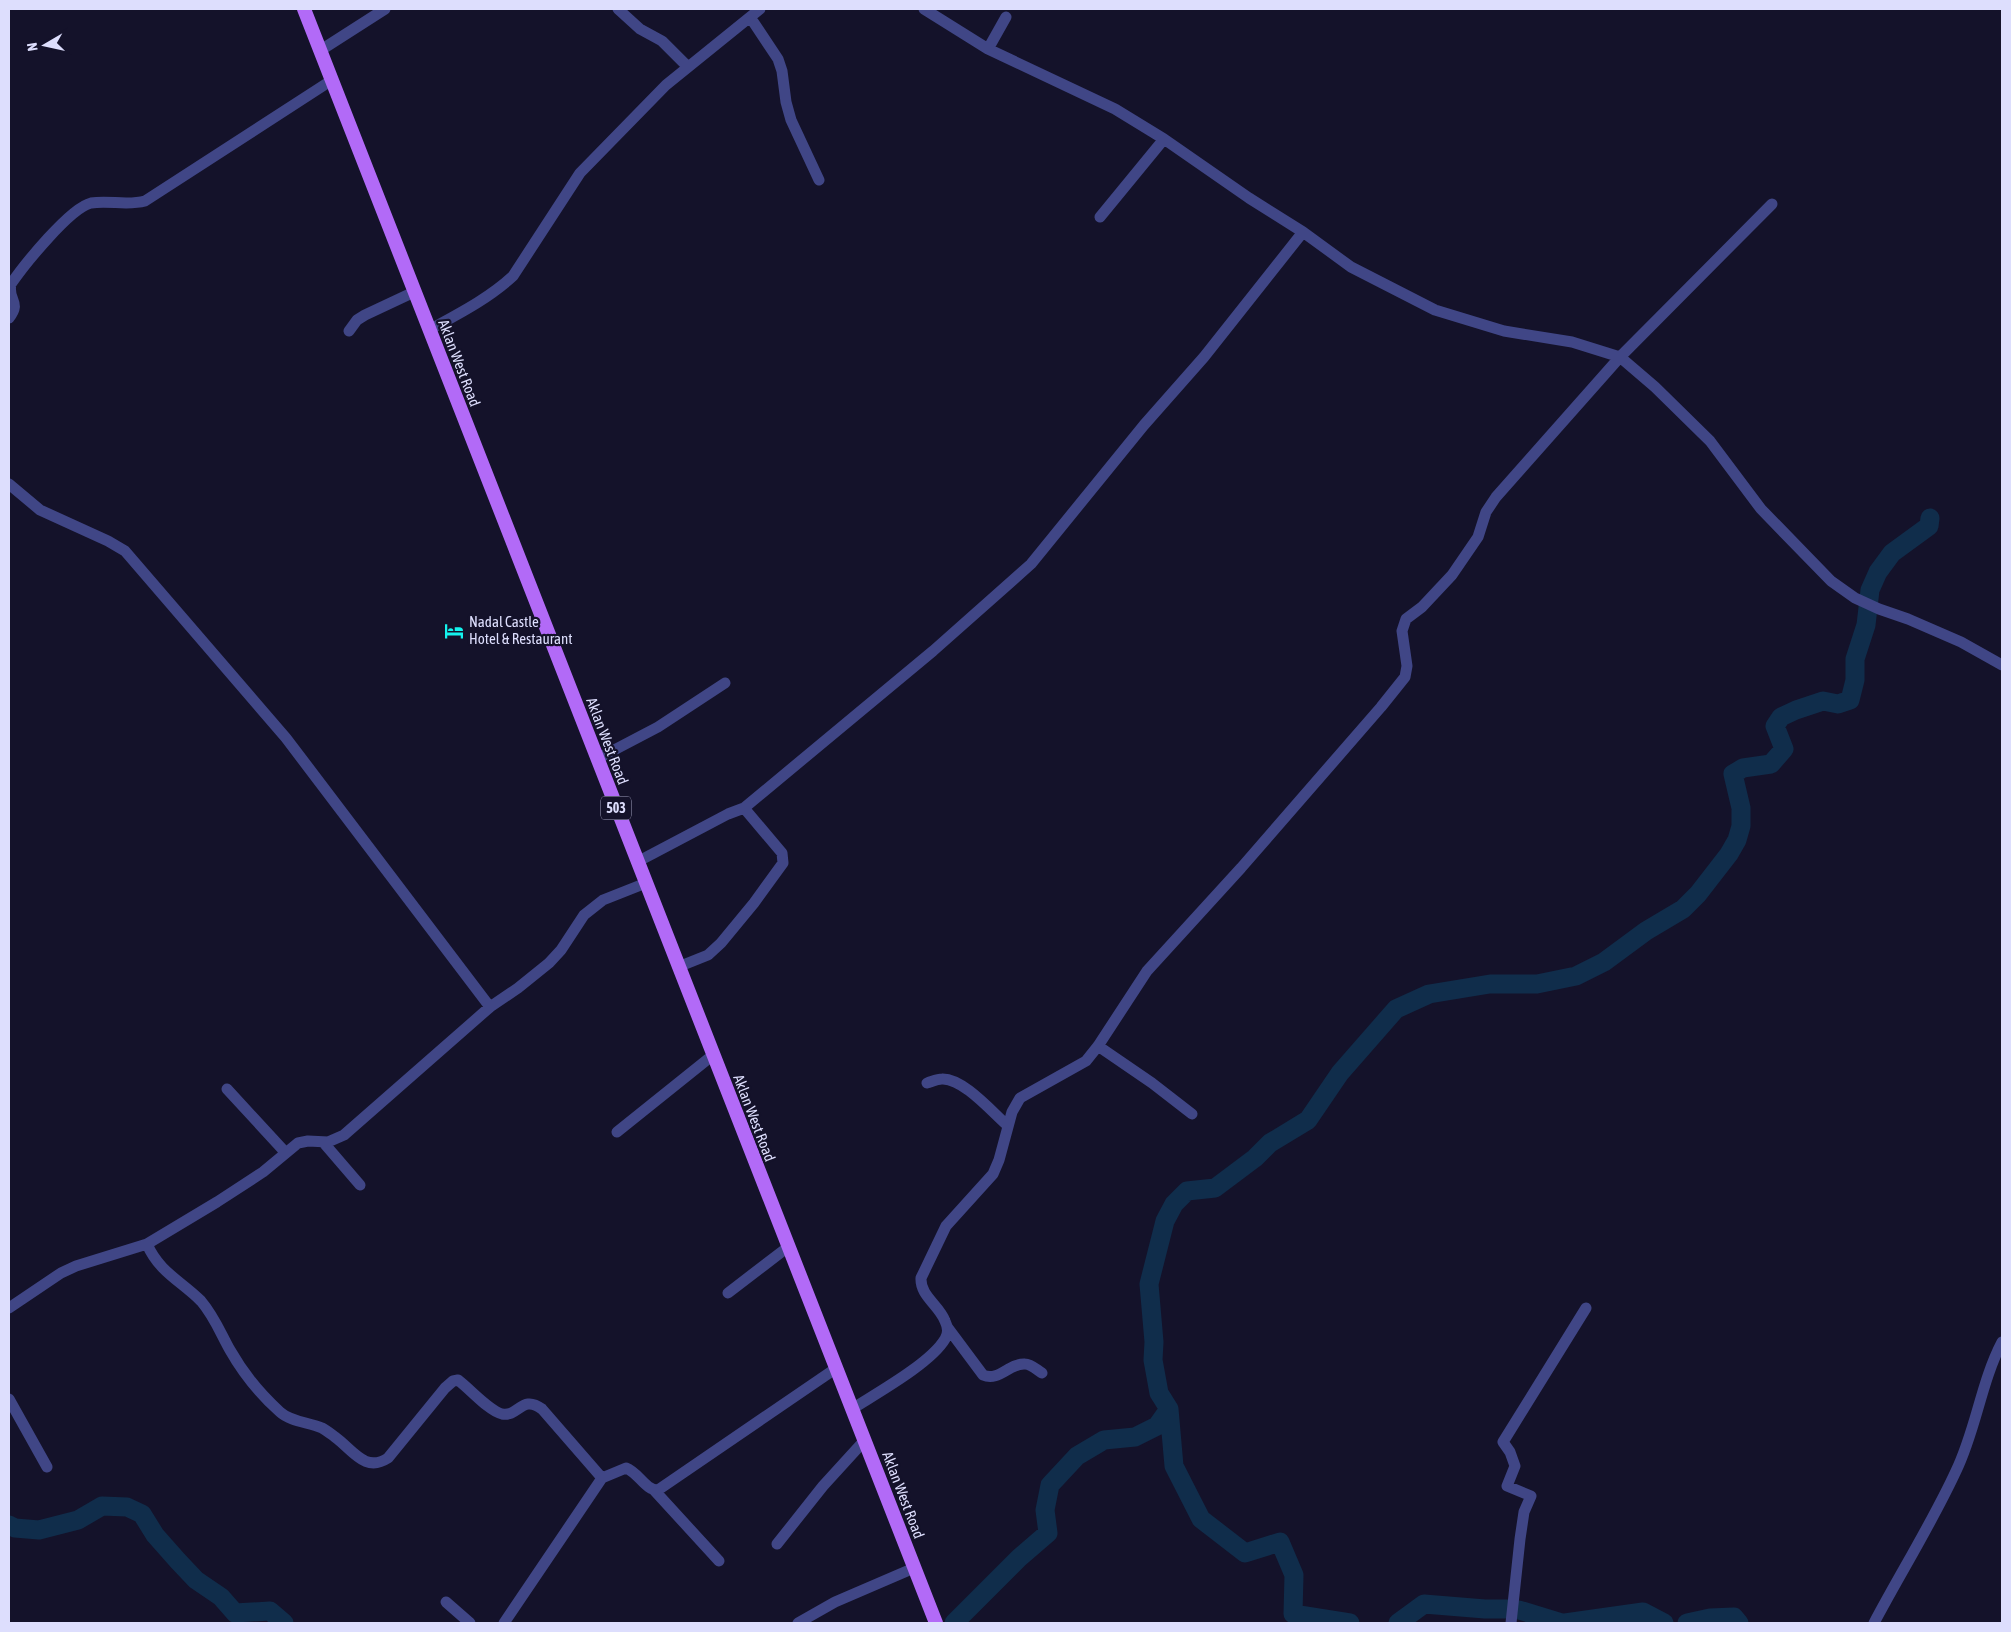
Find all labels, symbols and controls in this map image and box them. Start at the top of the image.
north arrow [20,20,70,70]
text: N [24,42,41,52]
street label: Aklan West Road [435,317,484,409]
place label: Nadal Castle Hotel & Restaurant [469,613,572,647]
hotel icon: Nadal Castle Hotel & Restaurant [443,620,465,642]
street label: Aklan West Road [583,695,632,787]
road number: 503 [601,796,631,820]
street label: Aklan West Road [730,1072,779,1164]
street label: Aklan West Road [879,1449,928,1541]

